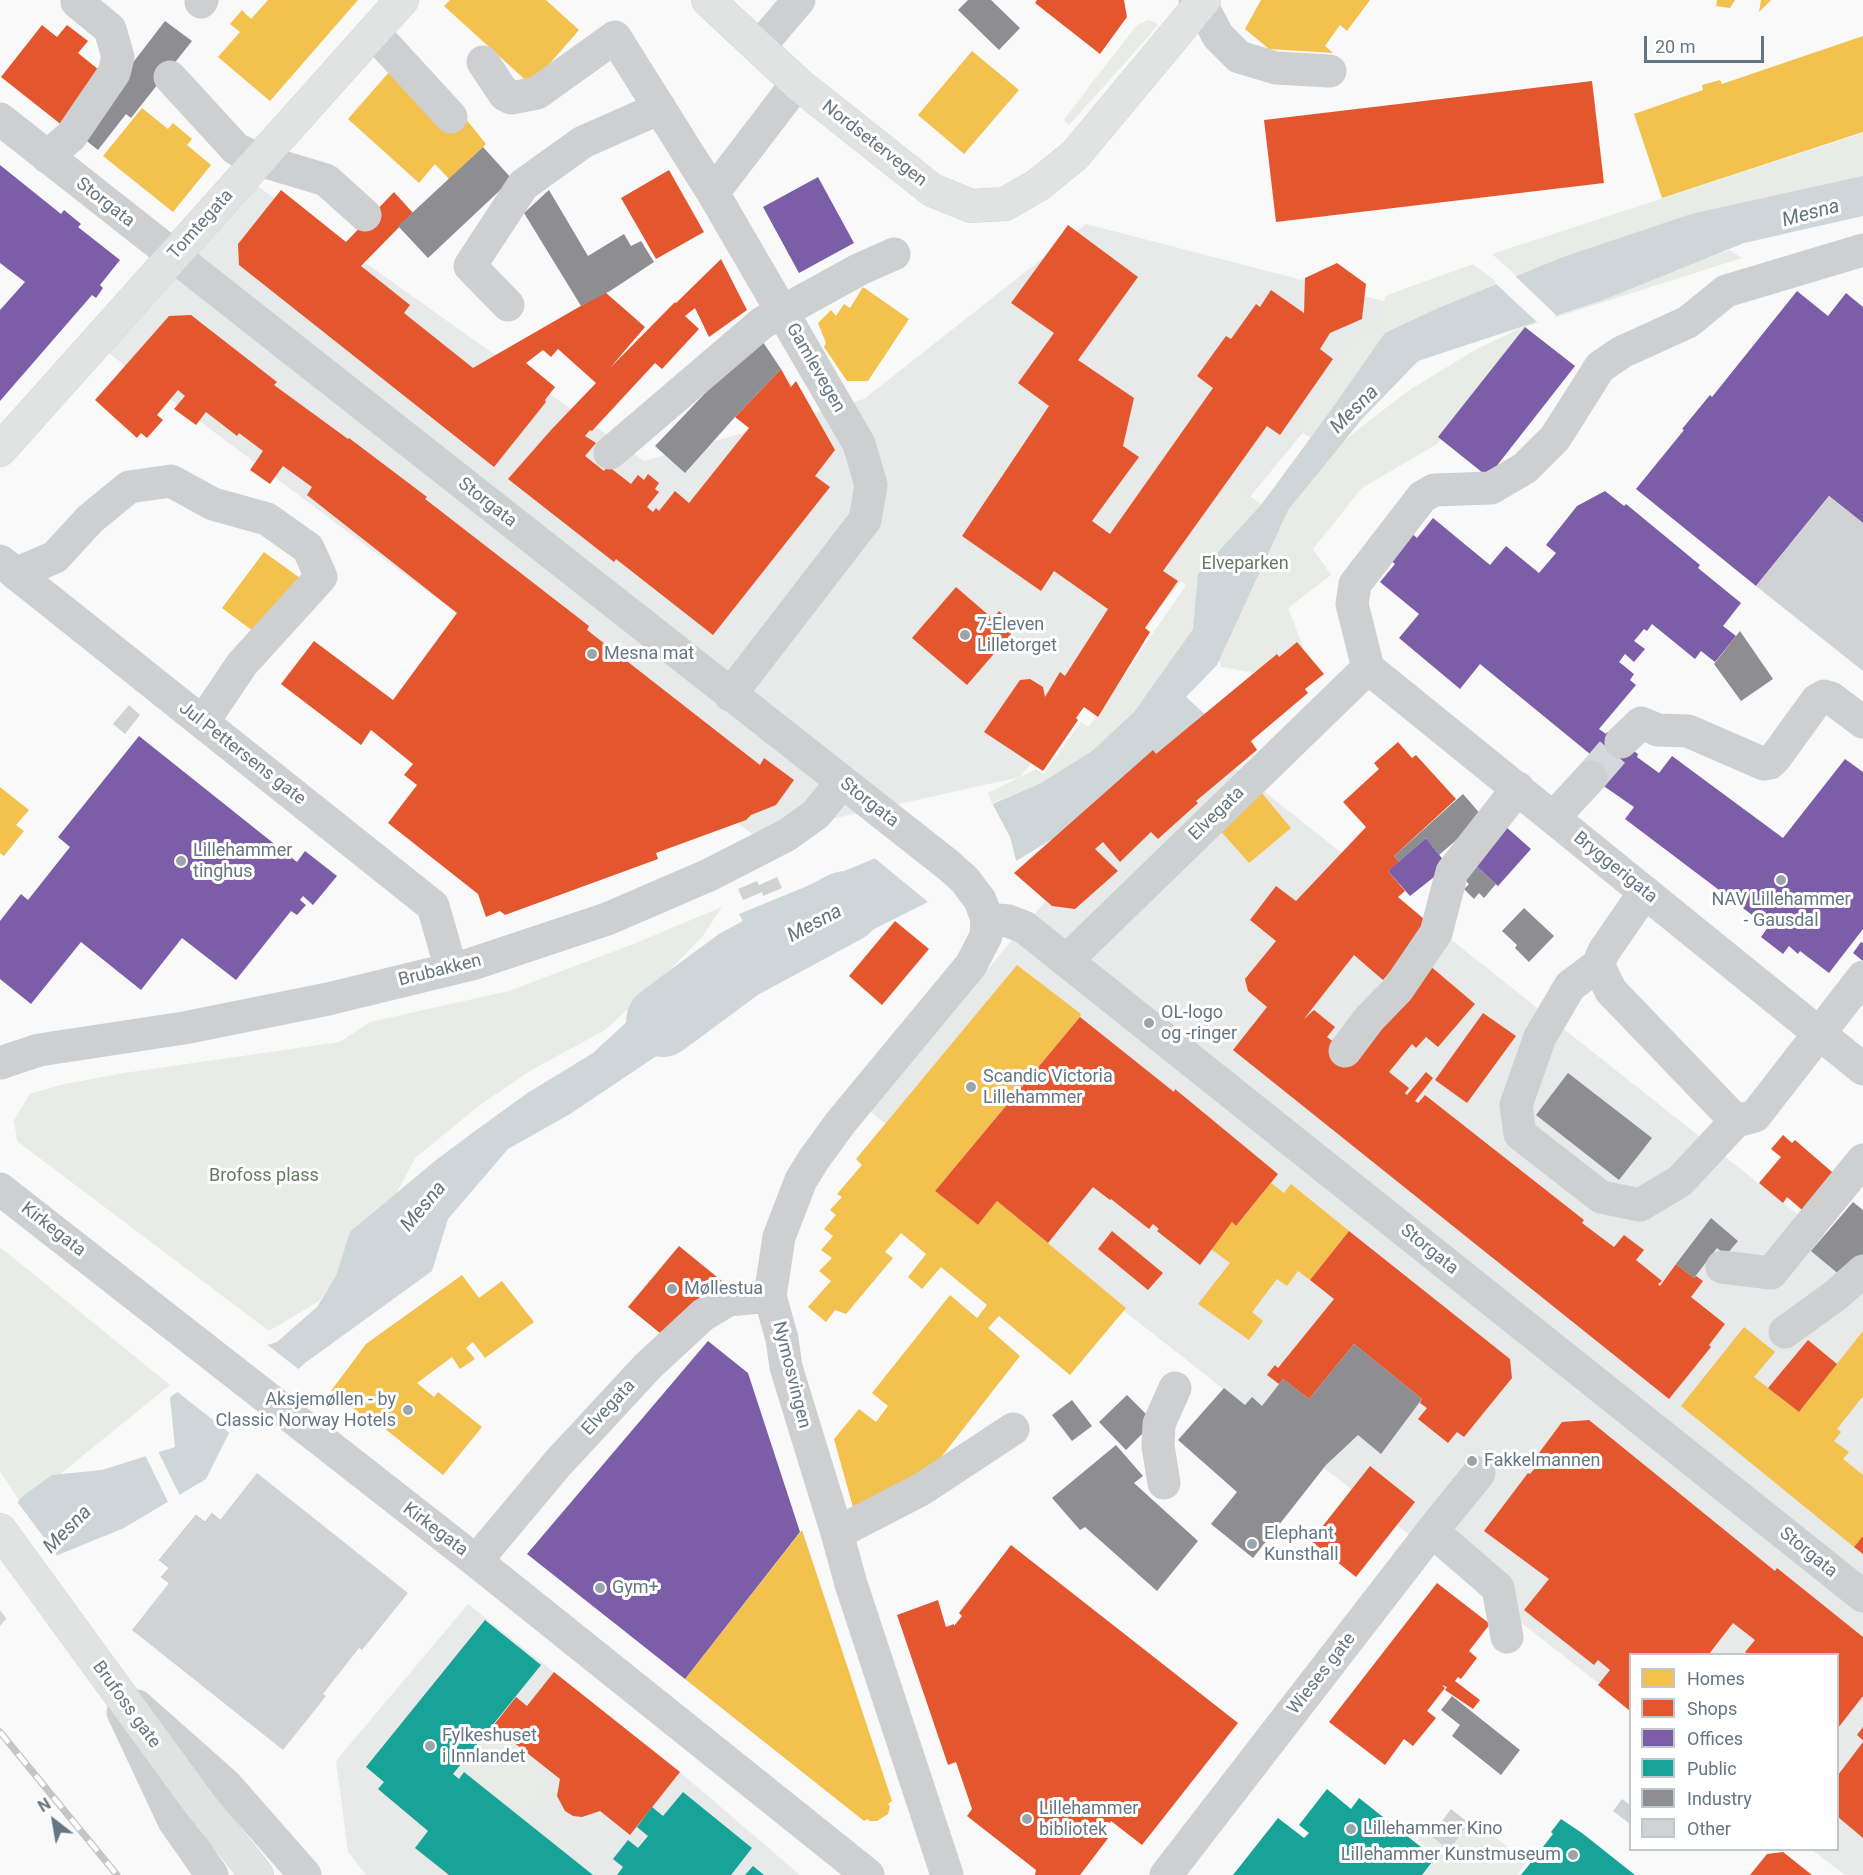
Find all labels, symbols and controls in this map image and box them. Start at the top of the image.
scale bar [1647,24,1767,62]
text: 20 m [1655,36,1695,57]
street label: Nordsetervegen [817,96,931,192]
street label: Storgata [71,174,139,232]
street label: Tomtegata [164,185,238,265]
water label: Mesna [1780,195,1842,233]
street label: Gamlevegen [781,320,849,416]
water label: Mesna [1326,381,1384,439]
street label: Storgata [453,474,521,532]
park label: Elveparken [1201,553,1289,575]
place label: 7-Eleven Lilletorget [977,614,1057,656]
marker: 7-Eleven Lilletorget [958,628,972,642]
place label: Mesna mat [604,643,694,665]
marker: Mesna mat [585,647,599,661]
street label: Jul Pettersens gate [174,698,310,810]
street label: Storgata [835,774,903,832]
street label: Elvegata [1185,782,1249,846]
street label: Bryggerigata [1569,828,1661,908]
place label: Lillehammer tinghus [193,840,292,882]
marker: Lillehammer tinghus [174,854,188,868]
marker: NAV Lillehammer - Gausdal [1774,873,1788,887]
place label: NAV Lillehammer - Gausdal [1711,889,1851,932]
water label: Mesna [784,900,846,948]
street label: Brubakken [396,950,484,992]
place label: OL-logo og -ringer [1161,1002,1237,1044]
marker: OL-logo og -ringer [1142,1016,1156,1030]
place label: Scandic Victoria Lillehammer [983,1066,1113,1108]
marker: Scandic Victoria Lillehammer [964,1080,978,1094]
park label: Brofoss plass [209,1165,319,1187]
water label: Mesna [396,1177,452,1237]
street label: Kirkegata [16,1198,90,1262]
street label: Storgata [1396,1220,1462,1280]
place label: Møllestua [684,1278,763,1300]
marker: Møllestua [665,1282,679,1296]
street label: Nymosvingen [767,1319,815,1431]
street label: Elvegata [578,1376,640,1440]
place label: Aksjemøllen - by Classic Norway Hotels [216,1389,396,1432]
marker: Aksjemøllen - by Classic Norway Hotels [401,1403,415,1417]
place label: Fakkelmannen [1484,1450,1600,1472]
marker: Fakkelmannen [1465,1454,1479,1468]
street label: Kirkegata [398,1499,472,1561]
water label: Mesna [39,1501,97,1559]
place label: Elephant Kunsthall [1264,1523,1339,1565]
street label: Storgata [1775,1523,1841,1583]
marker: Elephant Kunsthall [1245,1537,1259,1551]
place label: Gym+ [612,1577,659,1599]
marker: Gym+ [593,1581,607,1595]
street label: Wieses gate [1283,1629,1361,1719]
legend [1629,1653,1839,1851]
street label: Brufoss gate [87,1657,165,1753]
text: Homes [1687,1668,1745,1689]
text: Shops [1687,1698,1737,1719]
place label: Fylkeshuset i Innlandet [442,1725,537,1768]
text: Offices [1687,1728,1743,1749]
marker: Fylkeshuset i Innlandet [423,1739,437,1753]
text: Public [1687,1758,1737,1779]
text: Industry [1687,1788,1752,1809]
north arrow [24,1791,84,1851]
text: N [35,1794,54,1816]
place label: Lillehammer bibliotek [1039,1798,1138,1840]
marker: Lillehammer bibliotek [1020,1812,1034,1826]
place label: Lillehammer Kino [1363,1818,1503,1840]
text: Other [1687,1818,1731,1839]
marker: Lillehammer Kino [1344,1822,1358,1836]
place label: Lillehammer Kunstmuseum [1341,1844,1561,1866]
marker: Lillehammer Kunstmuseum [1566,1848,1580,1862]

